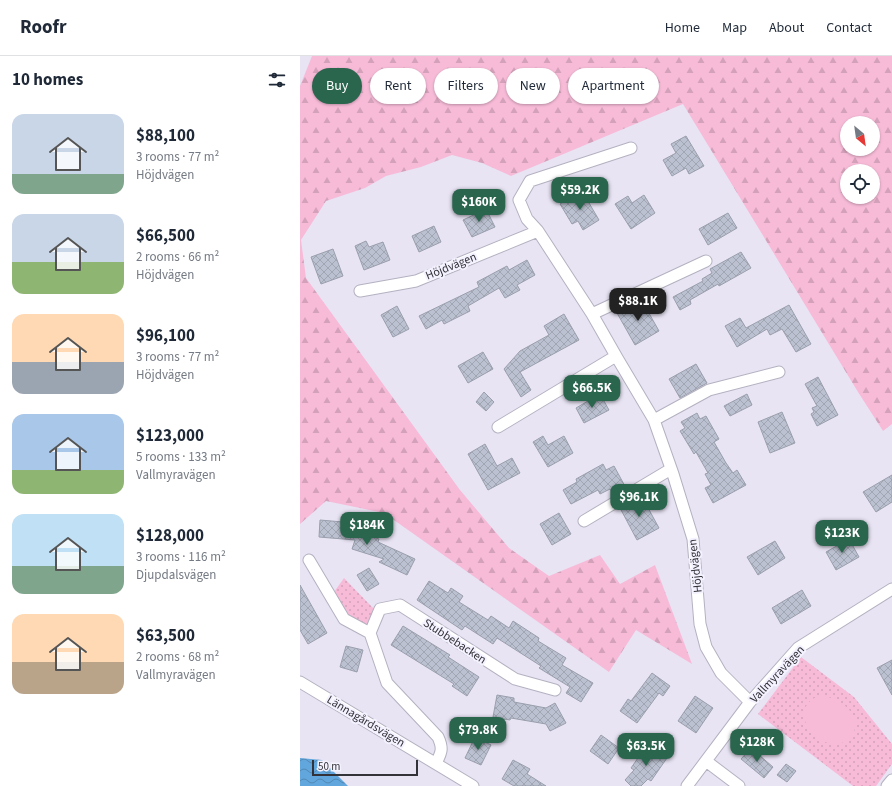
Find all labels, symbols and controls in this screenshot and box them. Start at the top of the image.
text: Roofr [20,14,67,41]
text: Home [665,18,700,38]
text: Map [722,18,747,38]
text: About [769,18,804,38]
text: Contact [826,18,872,38]
text: 10 homes [12,68,83,92]
chip: Buy [312,68,362,104]
chip: Rent [370,68,426,104]
chip: Filters [434,68,498,104]
chip: New [506,68,560,104]
chip: Apartment [568,68,659,104]
icon: filters [266,69,288,91]
north arrow [840,116,880,156]
map controls [840,116,880,204]
text: $88,100 [136,124,195,148]
icon: home [44,130,92,178]
text: 3 rooms · 77 m² [136,148,219,166]
button: locate [840,164,880,204]
text: Höjdvägen [136,166,194,184]
pin: $59.2K [547,177,613,211]
text: $59.2K [560,181,600,199]
pin: $160K [451,189,507,223]
text: $160K [461,193,497,211]
text: $66,500 [136,224,195,248]
icon: home [44,230,92,278]
text: 2 rooms · 66 m² [136,248,219,266]
street label: Höjdvägen [423,249,479,284]
text: Höjdvägen [136,266,194,284]
pin: $88.1K [605,288,671,322]
text: $88.1K [618,292,658,310]
text: $96,100 [136,324,195,348]
icon: home [44,330,92,378]
text: 3 rooms · 77 m² [136,348,219,366]
text: Höjdvägen [136,366,194,384]
pin: $66.5K [559,375,625,409]
text: $66.5K [572,379,612,397]
text: $123,000 [136,424,204,448]
icon: home [44,430,92,478]
text: 5 rooms · 133 m² [136,448,226,466]
text: Vallmyravägen [136,466,216,484]
pin: $96.1K [606,484,672,518]
text: $96.1K [619,488,659,506]
pin: $184K [339,512,395,546]
text: $184K [349,516,385,534]
pin: $123K [814,520,870,554]
text: $128,000 [136,524,204,548]
text: $123K [824,524,860,542]
icon: home [44,530,92,578]
street label: Höjdvägen [684,538,707,594]
text: 3 rooms · 116 m² [136,548,226,566]
text: Djupdalsvägen [136,566,216,584]
street label: Stubbebacken [420,615,490,668]
text: $63,500 [136,624,195,648]
icon: home [44,630,92,678]
street label: Vallmyravägen [746,642,809,707]
text: 2 rooms · 68 m² [136,648,219,666]
text: Vallmyravägen [136,666,216,684]
street label: Lännagårdsvägen [323,691,408,752]
pin: $79.8K [445,717,511,751]
text: $79.8K [458,721,498,739]
pin: $128K [729,729,785,763]
pin: $63.5K [613,733,679,767]
text: $128K [739,733,775,751]
text: $63.5K [626,737,666,755]
scale bar [312,758,418,777]
text: 50 m [318,759,340,774]

